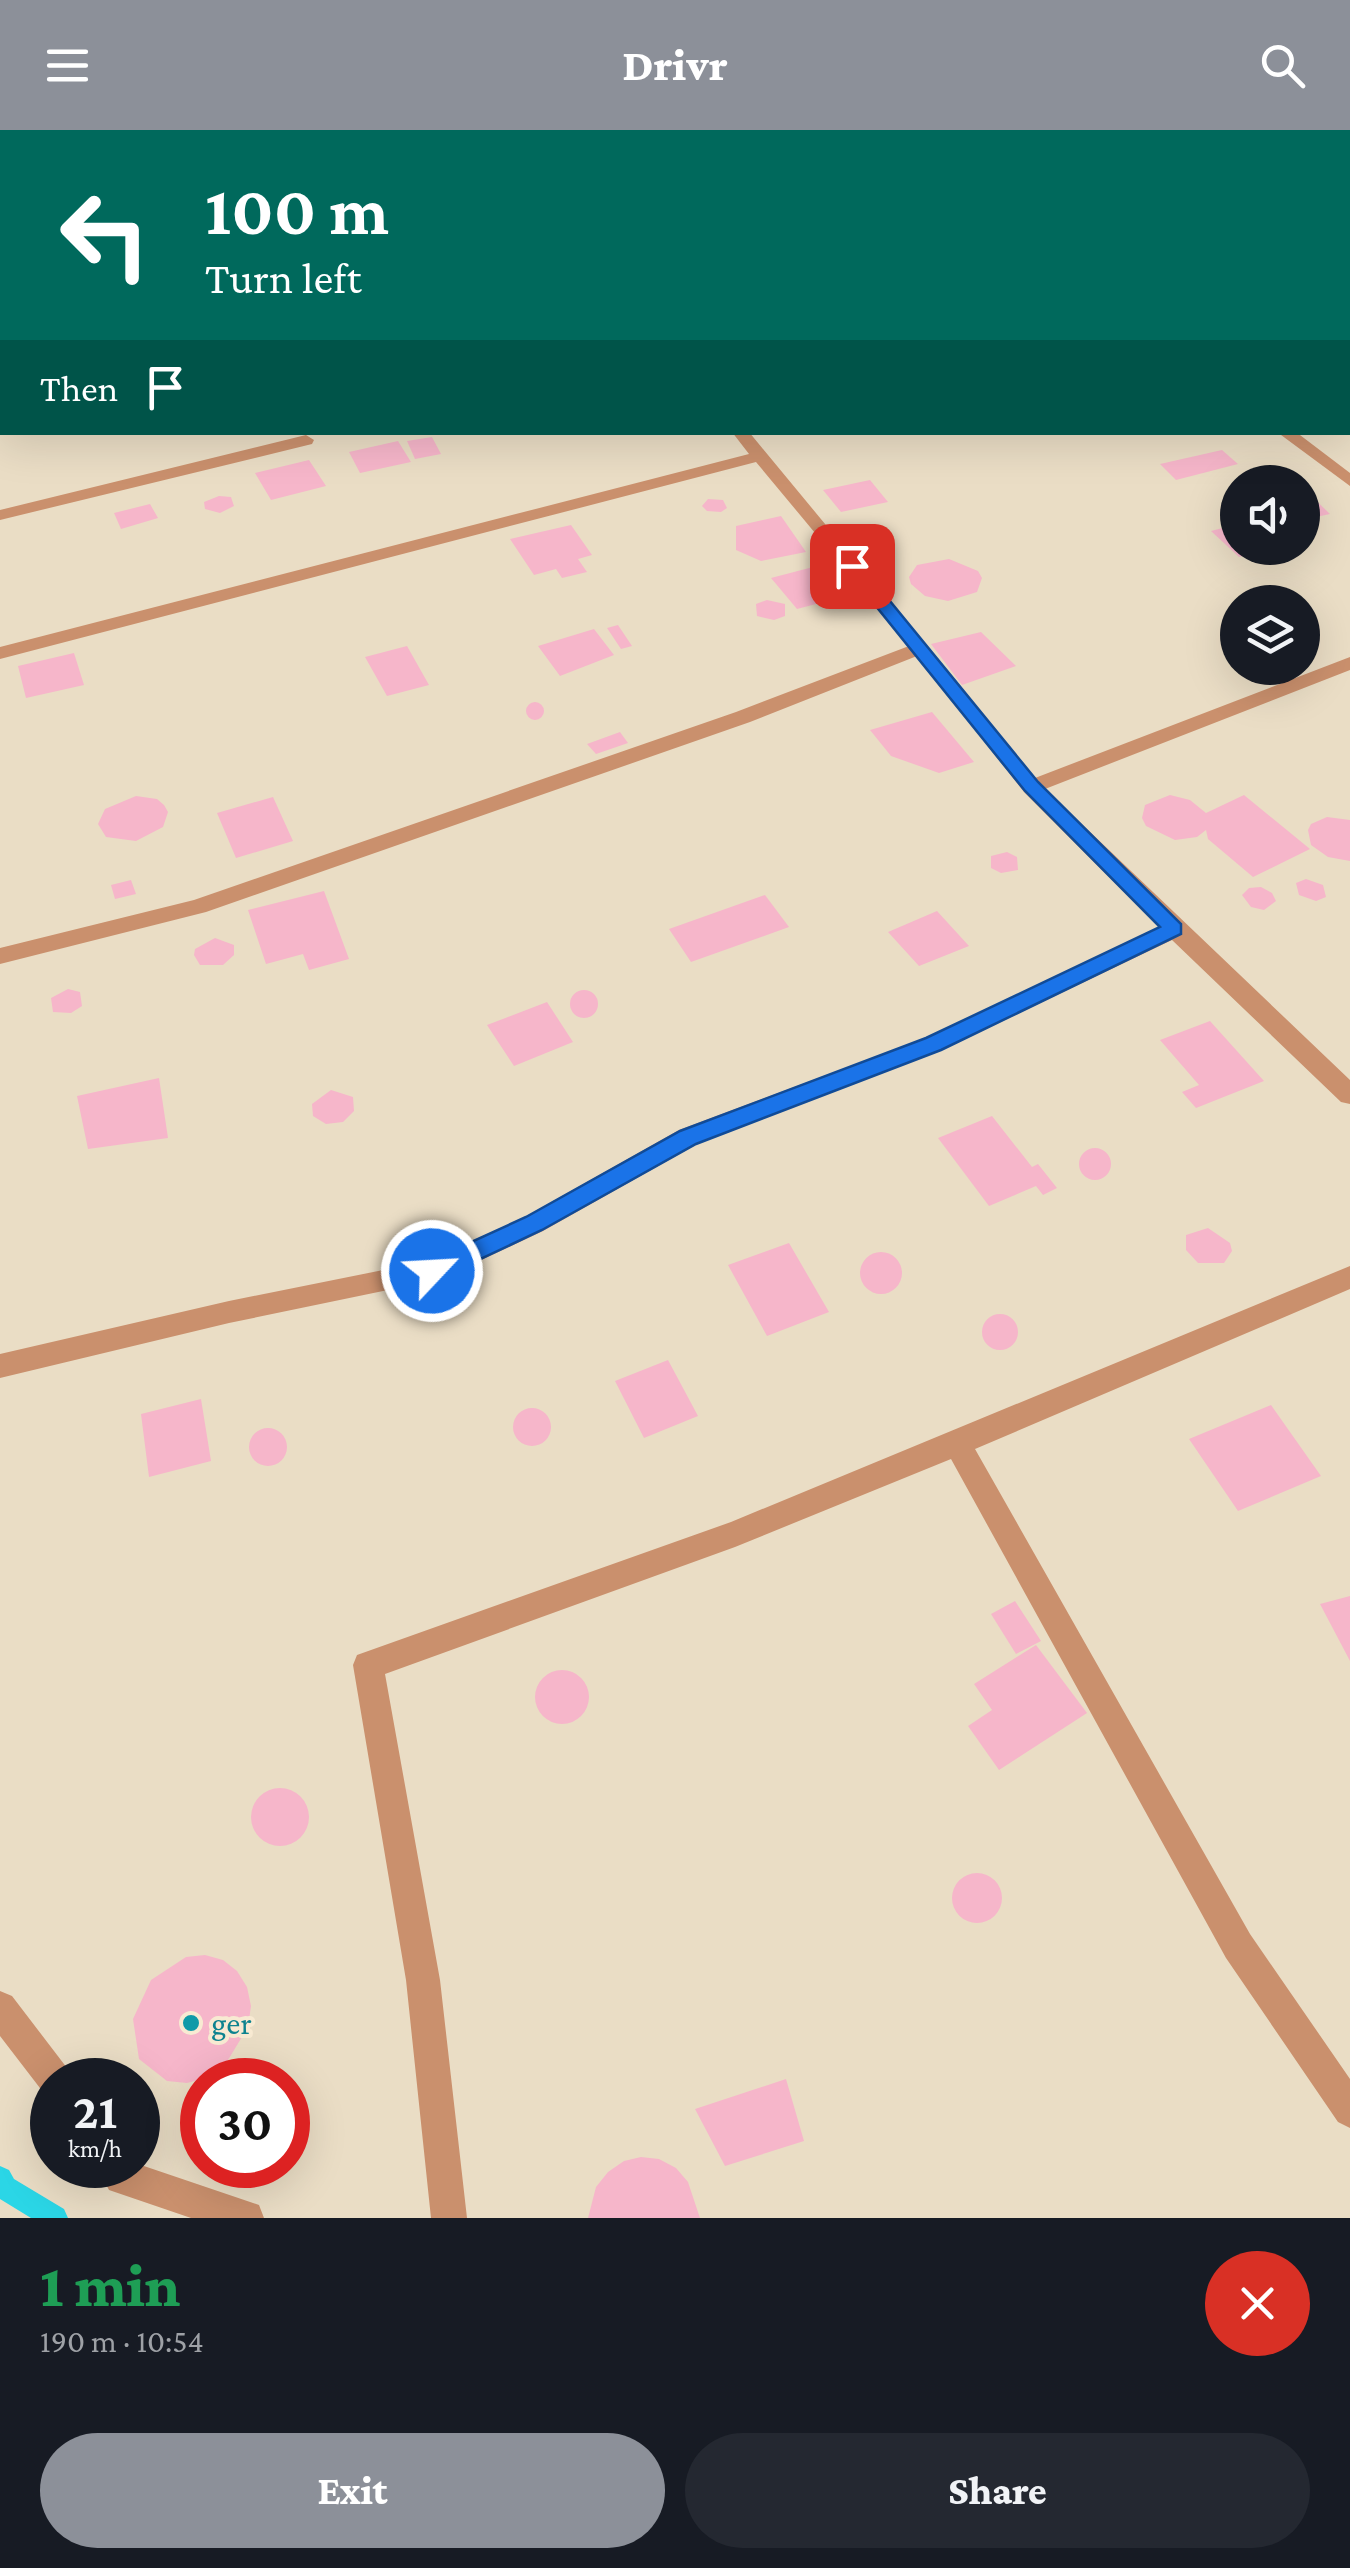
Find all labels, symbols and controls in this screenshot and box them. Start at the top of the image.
icon: menu [40,38,95,93]
icon: search [1255,38,1310,93]
text: Drivr [622,40,728,90]
icon: left [40,170,170,300]
text: 100 m [205,171,389,249]
text: Turn left [205,253,362,303]
icon: arrive [138,360,193,415]
text: Then [40,367,118,409]
map controls [1220,465,1320,685]
button: sound [1220,465,1320,565]
pin [810,524,895,609]
icon: arrive [825,539,880,594]
button: layers [1220,585,1320,685]
position arrow [380,1219,484,1323]
place label: ger [211,2005,252,2041]
marker: ger [180,2012,202,2034]
speed limit sign: 30 [180,2058,310,2188]
text: 21 [73,2083,117,2139]
text: km/h [68,2135,122,2162]
button: close [1205,2251,1310,2356]
text: 1 min [40,2252,180,2319]
text: 190 m · 10:54 [40,2323,204,2359]
button: Exit [40,2433,665,2548]
button: Share [685,2433,1310,2548]

